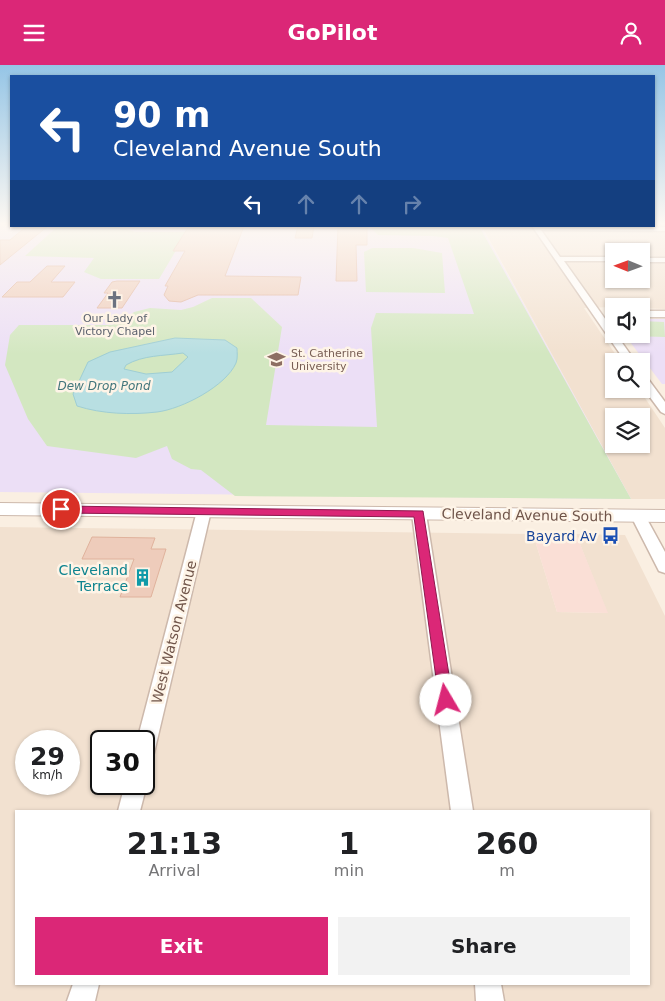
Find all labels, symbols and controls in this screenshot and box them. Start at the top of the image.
icon: menu [20,19,48,47]
icon: person [617,19,645,47]
text: GoPilot [287,20,378,45]
icon: left [30,95,95,160]
text: 90 m [113,95,210,135]
text: Cleveland Avenue South [113,136,382,161]
icon: left [239,190,267,218]
icon: ahead [292,190,320,218]
icon: ahead [345,190,373,218]
icon: right [398,190,426,218]
north arrow [605,243,650,287]
map controls [605,243,650,453]
church icon: Our Lady of Victory Chapel [105,290,125,310]
button: sound [605,298,650,343]
place label: Our Lady of Victory Chapel [75,312,155,338]
place label: St. Catherine University [291,347,363,373]
school or university icon: St. Catherine University [267,349,287,369]
button: search [605,353,650,398]
water label: Dew Drop Pond [58,379,151,393]
button: layers [605,408,650,453]
pin [40,488,82,530]
icon: arrive [47,495,75,523]
street label: Cleveland Avenue South [441,506,613,524]
bus stop icon: Bayard Av [601,526,621,546]
place label: Bayard Av [526,528,597,544]
street label: West Watson Avenue [148,559,200,705]
place label: Cleveland Terrace [59,562,128,594]
building icon: Cleveland Terrace [132,568,152,588]
position arrow [419,673,471,725]
speed limit sign: 30 [90,730,155,795]
text: 29 [30,742,65,771]
text: km/h [32,768,63,782]
text: 21:13 [127,826,222,861]
text: 1 [338,826,359,861]
text: 260 [476,826,538,861]
text: Arrival [148,861,200,880]
text: min [334,861,364,880]
text: m [499,861,515,880]
button: Exit [35,917,328,975]
button: Share [338,917,630,975]

